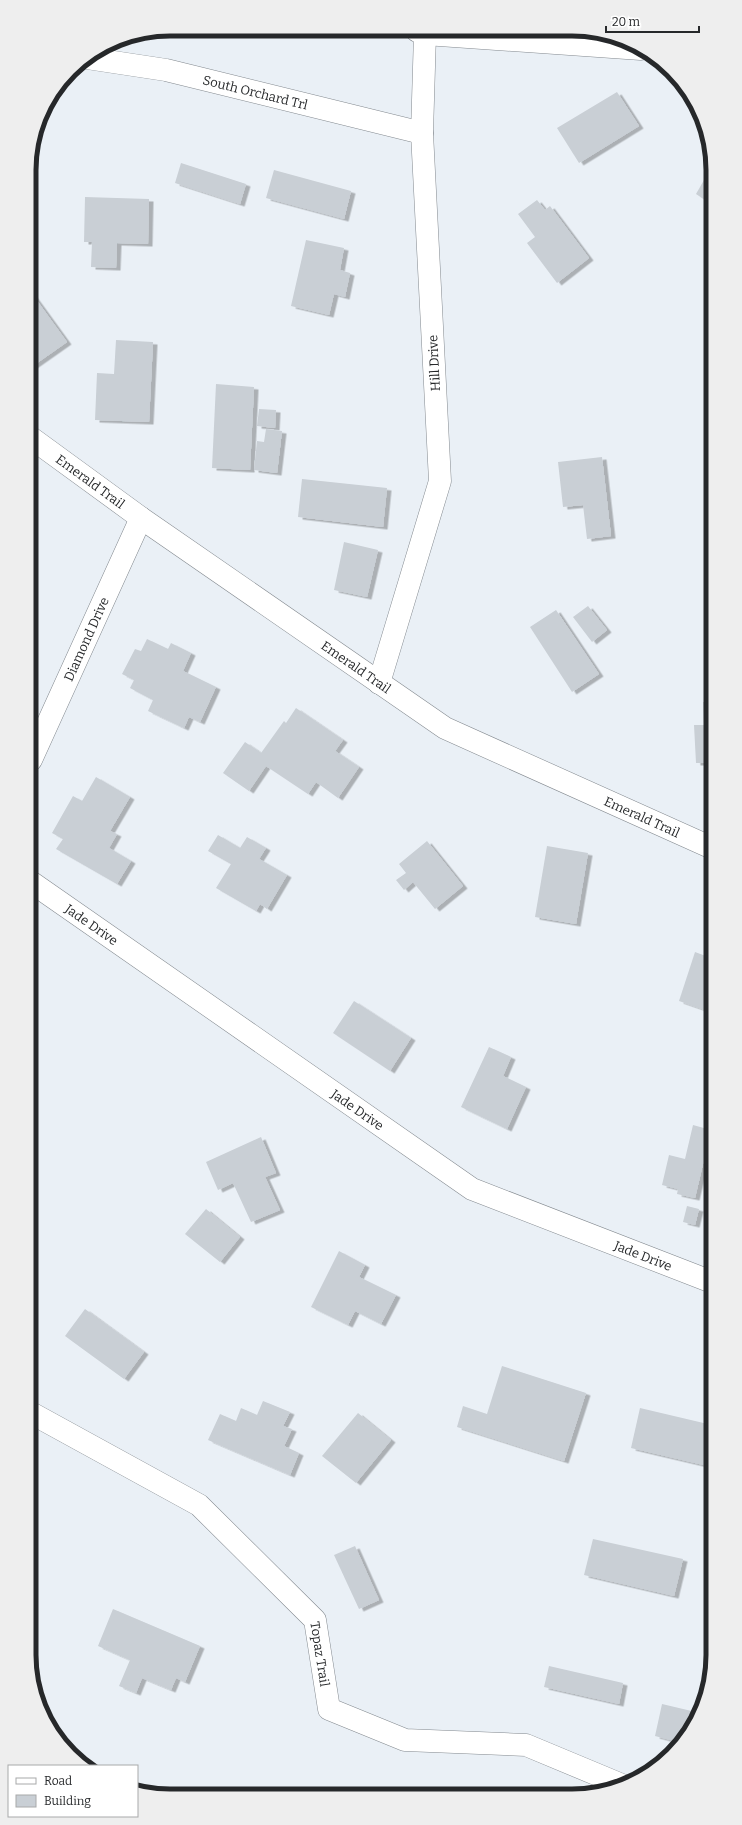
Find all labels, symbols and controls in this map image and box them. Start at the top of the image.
scale bar [606,8,699,34]
text: 20 m [612,15,641,29]
street label: South Orchard Trl [201,72,310,112]
street label: Hill Drive [425,334,443,392]
street label: Emerald Trail [53,451,128,511]
street label: Diamond Drive [60,595,112,683]
street label: Emerald Trail [318,637,394,696]
street label: Emerald Trail [602,793,683,840]
street label: Jade Drive [62,900,121,948]
street label: Jade Drive [328,1085,387,1133]
street label: Jade Drive [611,1237,674,1273]
street label: Topaz Trail [308,1620,333,1688]
legend [8,1765,138,1817]
text: Road [44,1774,72,1788]
text: Building [44,1794,91,1808]

